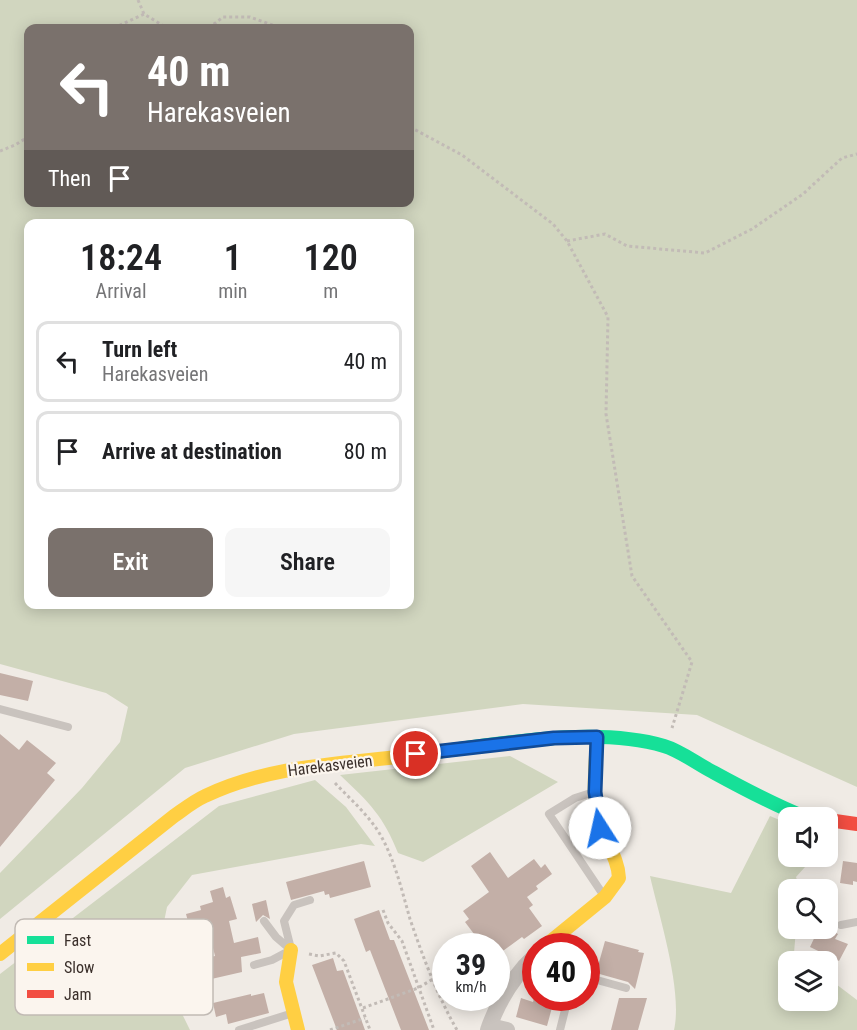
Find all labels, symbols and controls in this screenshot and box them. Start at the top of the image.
text: 40 m [147,47,230,96]
icon: left [48,48,126,126]
text: Harekasveien [147,97,291,129]
icon: arrive [103,162,136,195]
text: Then [48,166,91,191]
text: 18:24 [80,237,162,279]
text: 1 [224,237,242,279]
text: 120 [304,237,358,279]
text: Arrival [96,279,147,303]
text: min [218,279,247,303]
text: m [323,279,338,303]
text: Turn left [102,337,177,362]
icon: left [51,345,84,378]
text: 40 m [344,349,387,374]
text: Harekasveien [102,362,208,386]
icon: arrive [51,435,84,468]
text: Arrive at destination [102,439,282,464]
text: 80 m [344,439,387,464]
button: Exit [48,528,213,597]
button: Share [225,528,390,597]
pin [390,728,441,779]
icon: arrive [399,737,432,770]
street label: Harekasveien [287,751,373,780]
position arrow [568,796,632,860]
map controls [778,807,838,1011]
button: sound [778,807,838,867]
button: search [778,879,838,939]
legend [15,919,213,1015]
text: Fast [64,931,91,950]
speed limit sign: 40 [522,933,600,1011]
text: 39 [456,947,486,982]
button: layers [778,951,838,1011]
text: Slow [64,958,94,977]
text: km/h [456,978,486,996]
text: Jam [64,985,91,1004]

